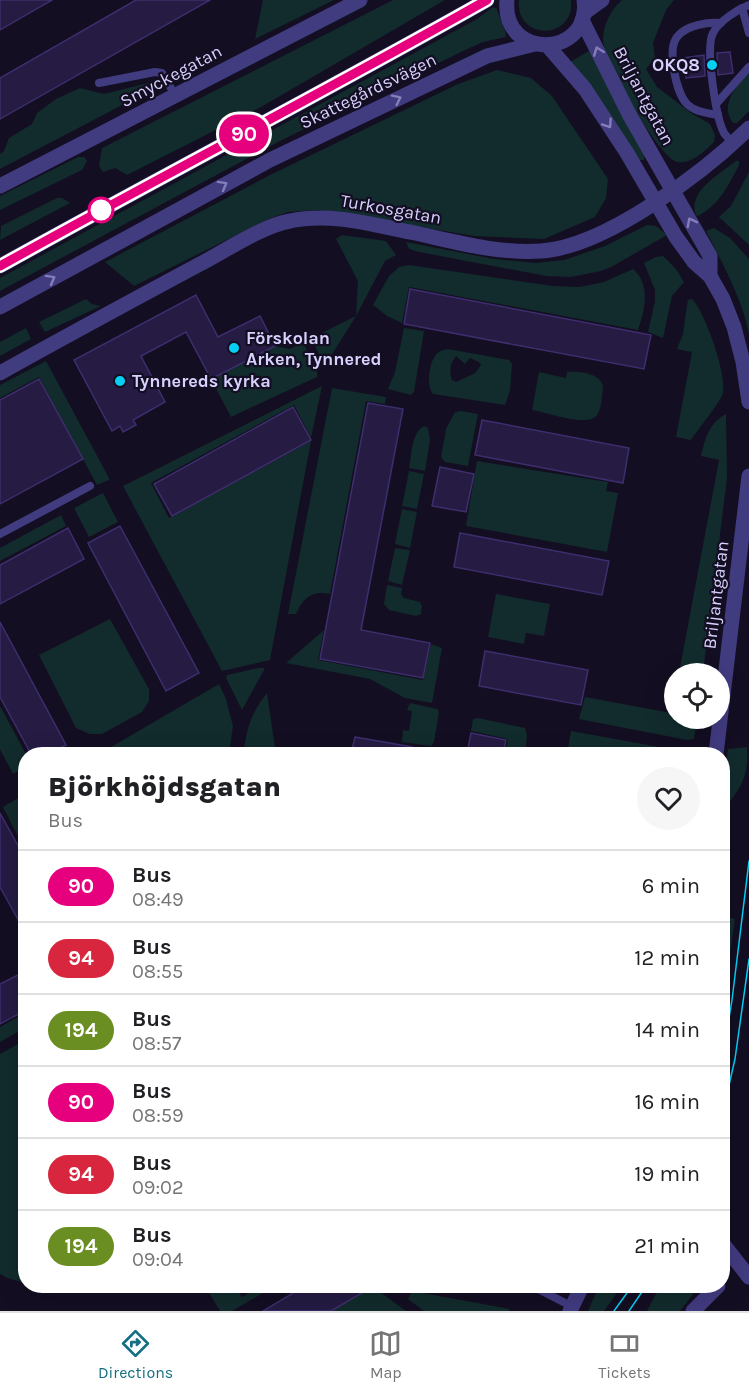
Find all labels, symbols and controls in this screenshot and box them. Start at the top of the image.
street label: Smyckegatan [116,40,226,112]
street label: Briljantgatan [609,43,679,149]
one-way arrow [593,46,605,57]
street label: Skattegårdsvägen [296,48,440,134]
place label: OKQ8 [652,54,700,76]
marker: OKQ8 [705,58,719,72]
one-way arrow [391,94,402,106]
line badge: 90 [217,114,271,154]
one-way arrow [601,118,612,129]
text: 90 [231,122,257,146]
one-way arrow [216,181,227,193]
street label: Turkosgatan [339,189,443,229]
unlabelled marker [88,197,114,223]
one-way arrow [687,218,698,228]
one-way arrow [45,275,56,286]
place label: Förskolan Arken, Tynnered [246,327,382,370]
marker: Förskolan Arken, Tynnered [227,341,241,355]
place label: Tynnereds kyrka [132,370,271,392]
marker: Tynnereds kyrka [113,374,127,388]
street label: Briljantgatan [698,540,734,650]
map controls [664,663,730,729]
button: locate [664,663,730,729]
button: heart [637,767,700,830]
text: Björkhöjdsgatan [48,770,281,803]
text: Bus [48,809,83,832]
text: Bus [132,862,172,888]
text: 6 min [642,873,700,899]
text: 90 [68,874,94,898]
text: 08:49 [132,888,184,911]
text: Bus [132,934,172,960]
text: 12 min [634,945,700,971]
text: 94 [68,946,94,970]
text: 08:55 [132,960,183,983]
text: Bus [132,1006,172,1032]
text: 14 min [635,1017,700,1043]
text: 194 [65,1018,97,1042]
text: 08:57 [132,1032,181,1055]
text: Bus [132,1078,172,1104]
text: 16 min [634,1089,700,1115]
text: 90 [68,1090,94,1114]
text: 08:59 [132,1104,184,1127]
text: Bus [132,1150,172,1176]
text: 19 min [634,1161,700,1187]
text: 94 [68,1162,94,1186]
text: 09:02 [132,1176,184,1199]
text: Bus [132,1222,172,1248]
text: 21 min [634,1233,700,1259]
text: 194 [65,1234,97,1258]
text: 09:04 [132,1248,183,1271]
tab: Directions [98,1327,173,1382]
tab: Map [369,1327,402,1382]
tab: Tickets [598,1327,651,1382]

